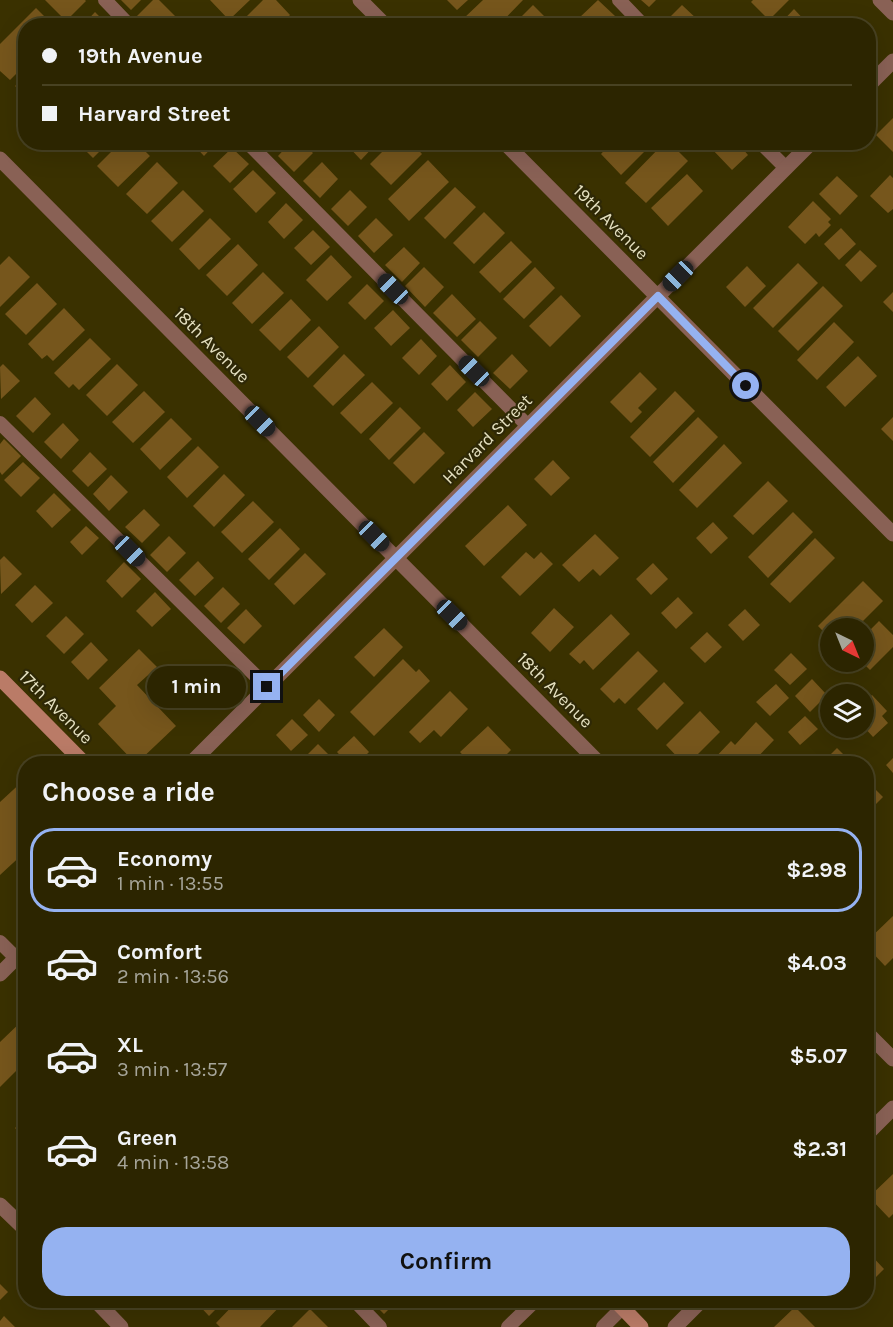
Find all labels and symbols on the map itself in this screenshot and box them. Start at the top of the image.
street label: 19th Avenue [569,180,653,264]
car [659,257,697,295]
car [374,270,412,308]
street label: 18th Avenue [170,303,254,387]
car [455,352,493,390]
route start [732,372,759,399]
street label: Harvard Street [437,389,537,489]
car [241,402,279,440]
car [355,517,393,555]
car [111,532,149,570]
car [433,596,471,634]
north arrow [820,618,874,672]
street label: 18th Avenue [513,648,597,732]
street label: 17th Avenue [14,665,98,749]
callout: 1 min [147,666,246,708]
route end [253,673,280,700]

